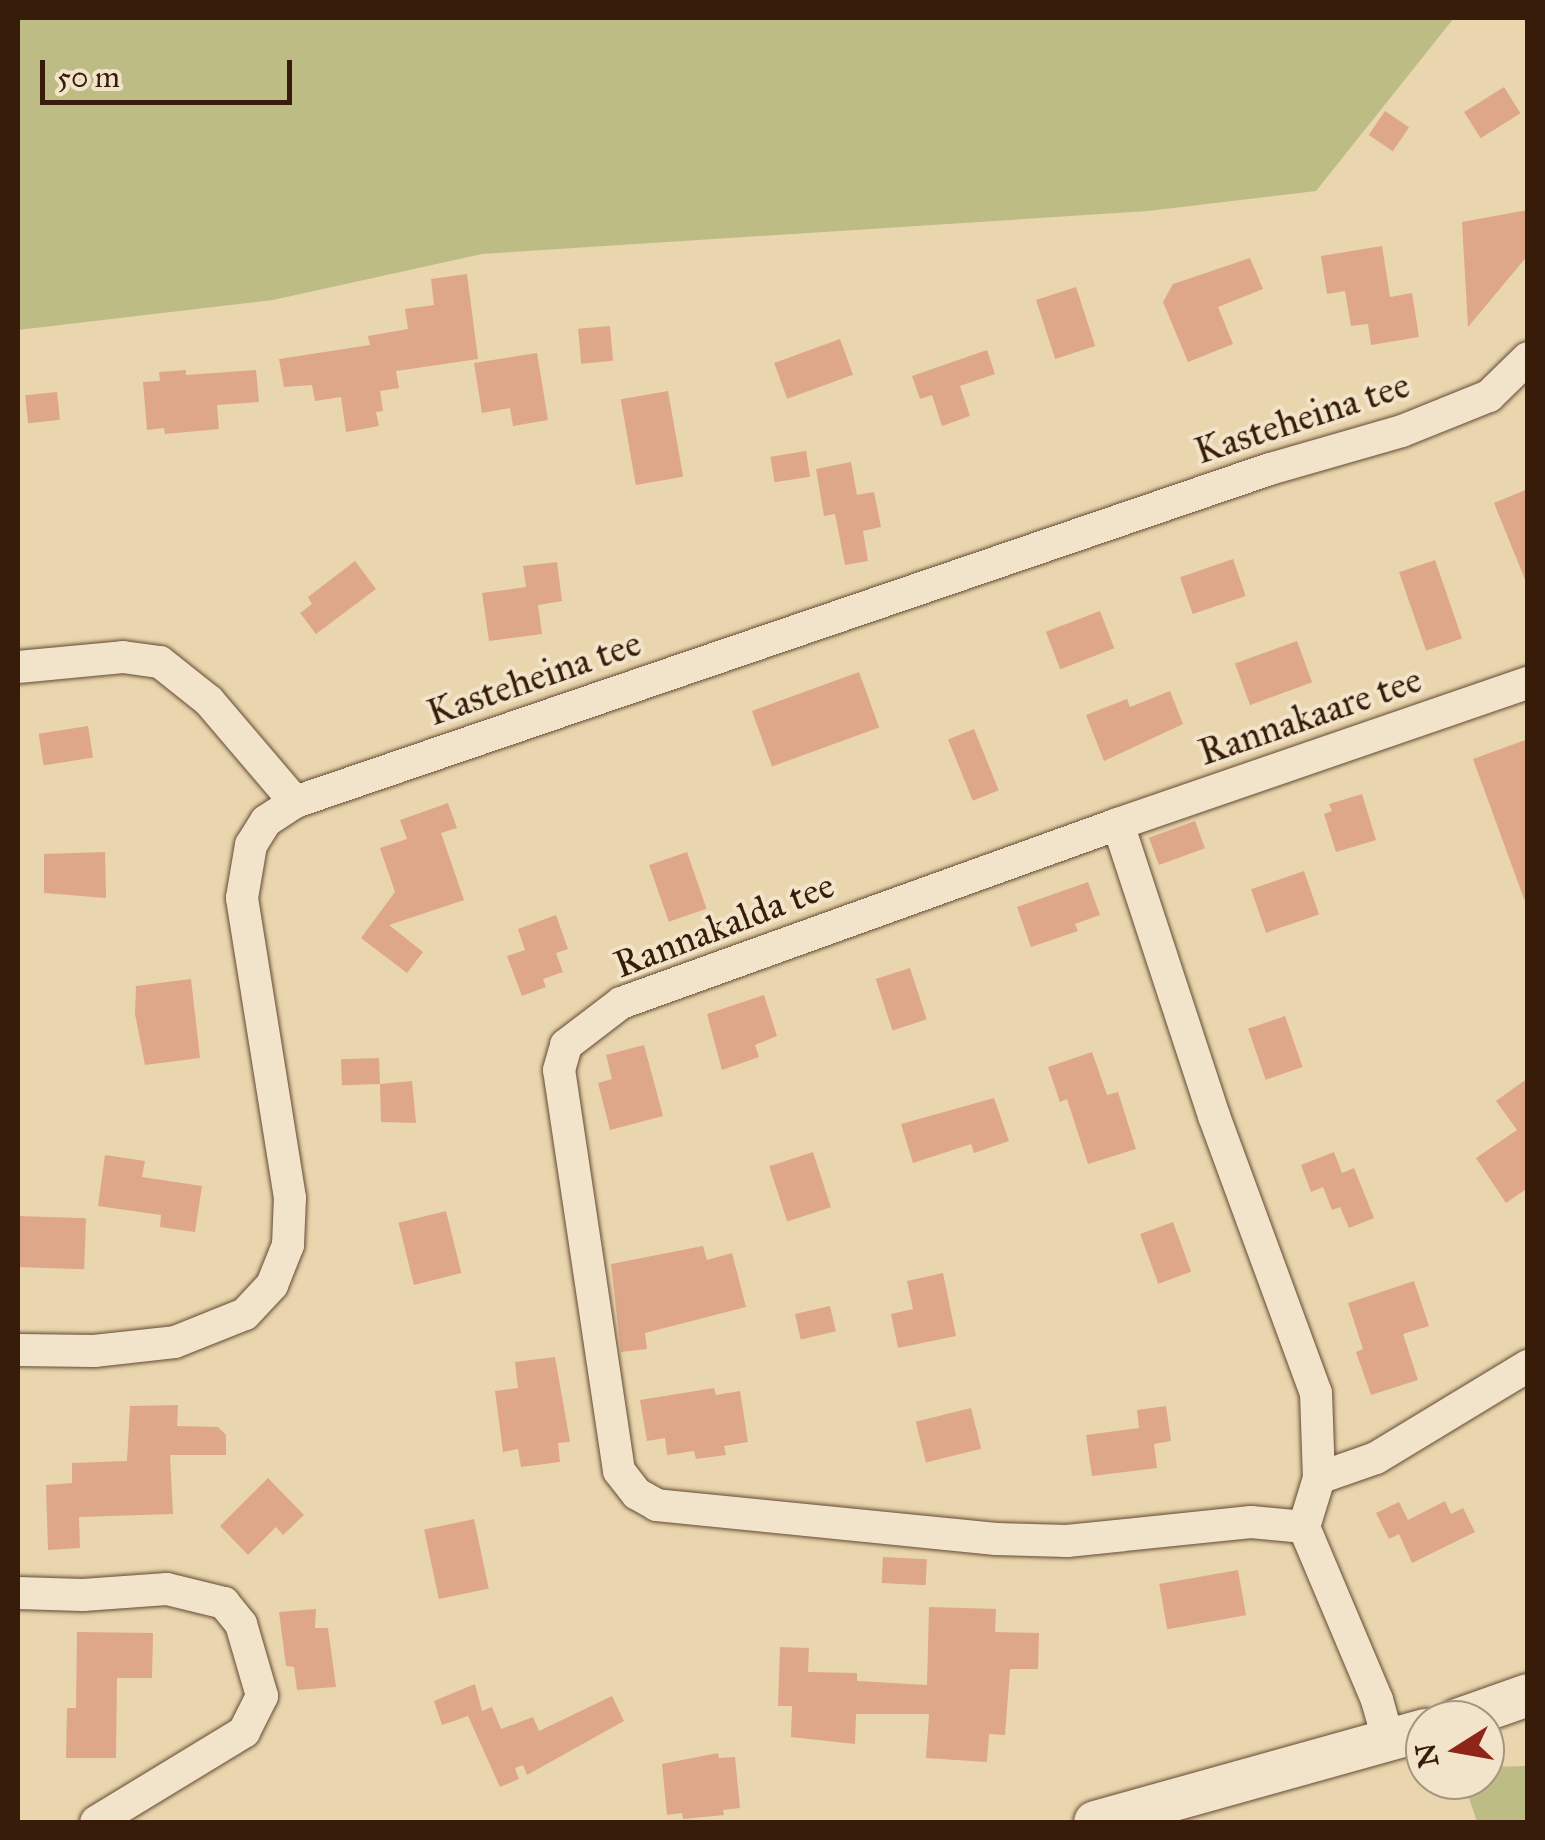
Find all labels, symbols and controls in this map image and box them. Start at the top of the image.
scale bar [45,40,298,102]
text: 50 m [57,59,120,95]
street label: Kasteheina tee [1189,362,1415,474]
street label: Kasteheina tee [421,620,647,736]
street label: Rannakaare tee [1193,657,1427,775]
street label: Rannakalda tee [607,862,841,988]
north arrow [1405,1700,1505,1800]
text: N [1408,1740,1446,1770]

